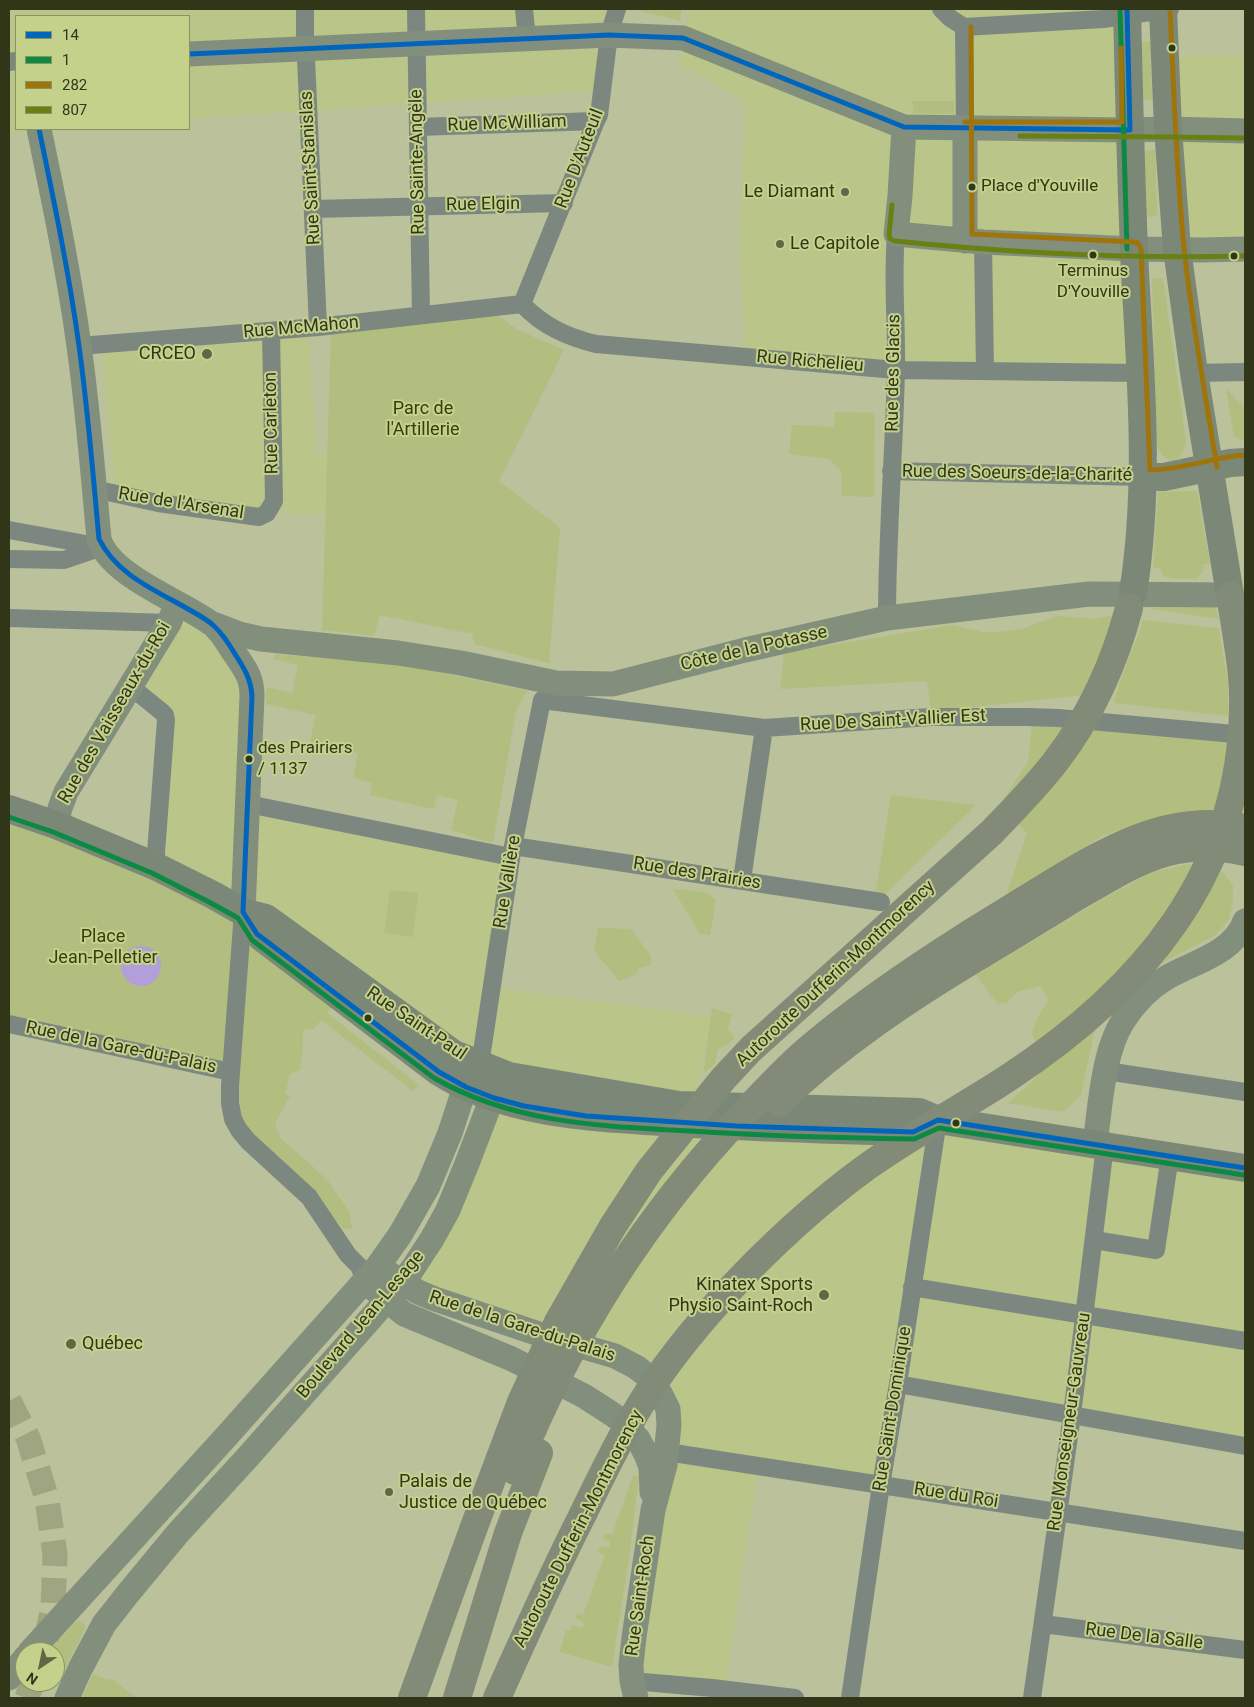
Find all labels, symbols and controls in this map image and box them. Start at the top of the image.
legend [15,15,190,130]
text: 14 [62,26,79,44]
unlabelled marker [1167,43,1177,53]
text: 1 [62,51,70,69]
text: 282 [62,76,87,94]
street label: Rue Sainte-Angèle [406,89,430,235]
street label: Rue Saint-Stanislas [296,90,326,246]
text: 807 [62,101,87,119]
street label: Rue D'Auteuil [551,106,609,212]
street label: Rue McWilliam [447,111,567,137]
place label: Place d'Youville [981,177,1098,197]
place label: Le Diamant [744,181,835,203]
marker: Place d'Youville [967,182,977,192]
marker: Le Diamant [839,186,851,198]
street label: Rue Elgin [446,194,520,216]
place label: Le Capitole [790,233,880,255]
marker: Le Capitole [774,238,786,250]
marker: Terminus D'Youville [1088,250,1098,260]
unlabelled marker [1229,251,1239,261]
place label: Terminus D'Youville [1057,262,1129,302]
street label: Rue McMahon [242,312,360,344]
street label: Rue des Glacis [882,314,906,432]
place label: CRCEO [139,343,196,365]
marker: CRCEO [200,347,214,361]
street label: Rue Richelieu [755,347,865,377]
street label: Rue Carleton [260,372,284,474]
park label: Parc de l'Artillerie [386,398,460,440]
street label: Rue des Soeurs-de-la-Charité [902,461,1132,487]
street label: Rue de l'Arsenal [117,483,245,525]
street label: Rue des Vaisseaux-du-Roi [54,618,176,808]
street label: Côte de la Potasse [678,622,830,676]
street label: Rue De Saint-Vallier Est [800,705,986,737]
place label: des Prairiers / 1137 [258,739,353,779]
marker: des Prairiers / 1137 [244,754,254,764]
street label: Rue Vallière [490,834,526,930]
street label: Rue des Prairies [632,853,762,895]
street label: Autoroute Dufferin-Montmorency [732,876,940,1072]
park label: Place Jean-Pelletier [48,926,158,969]
street label: Rue Saint-Paul [362,983,470,1065]
unlabelled marker [363,1013,373,1023]
street label: Rue de la Gare-du-Palais [24,1017,218,1079]
unlabelled marker [951,1118,961,1128]
street label: Boulevard Jean-Lesage [293,1247,429,1403]
place label: Kinatex Sports Physio Saint-Roch [668,1274,813,1316]
street label: Rue de la Gare-du-Palais [426,1287,618,1367]
marker: Kinatex Sports Physio Saint-Roch [817,1288,831,1302]
street label: Rue Monseigneur-Gauvreau [1044,1311,1096,1533]
street label: Rue Saint-Dominique [869,1325,917,1493]
place label: Québec [82,1333,143,1355]
marker: Québec [64,1337,78,1351]
street label: Autoroute Dufferin-Montmorency [510,1407,648,1651]
place label: Palais de Justice de Québec [399,1471,547,1514]
street label: Rue du Roi [912,1479,1000,1513]
marker: Palais de Justice de Québec [383,1486,395,1498]
street label: Rue Saint-Roch [622,1534,660,1658]
street label: Rue De la Salle [1084,1619,1204,1655]
north arrow [15,1642,65,1692]
text: N [24,1669,41,1688]

